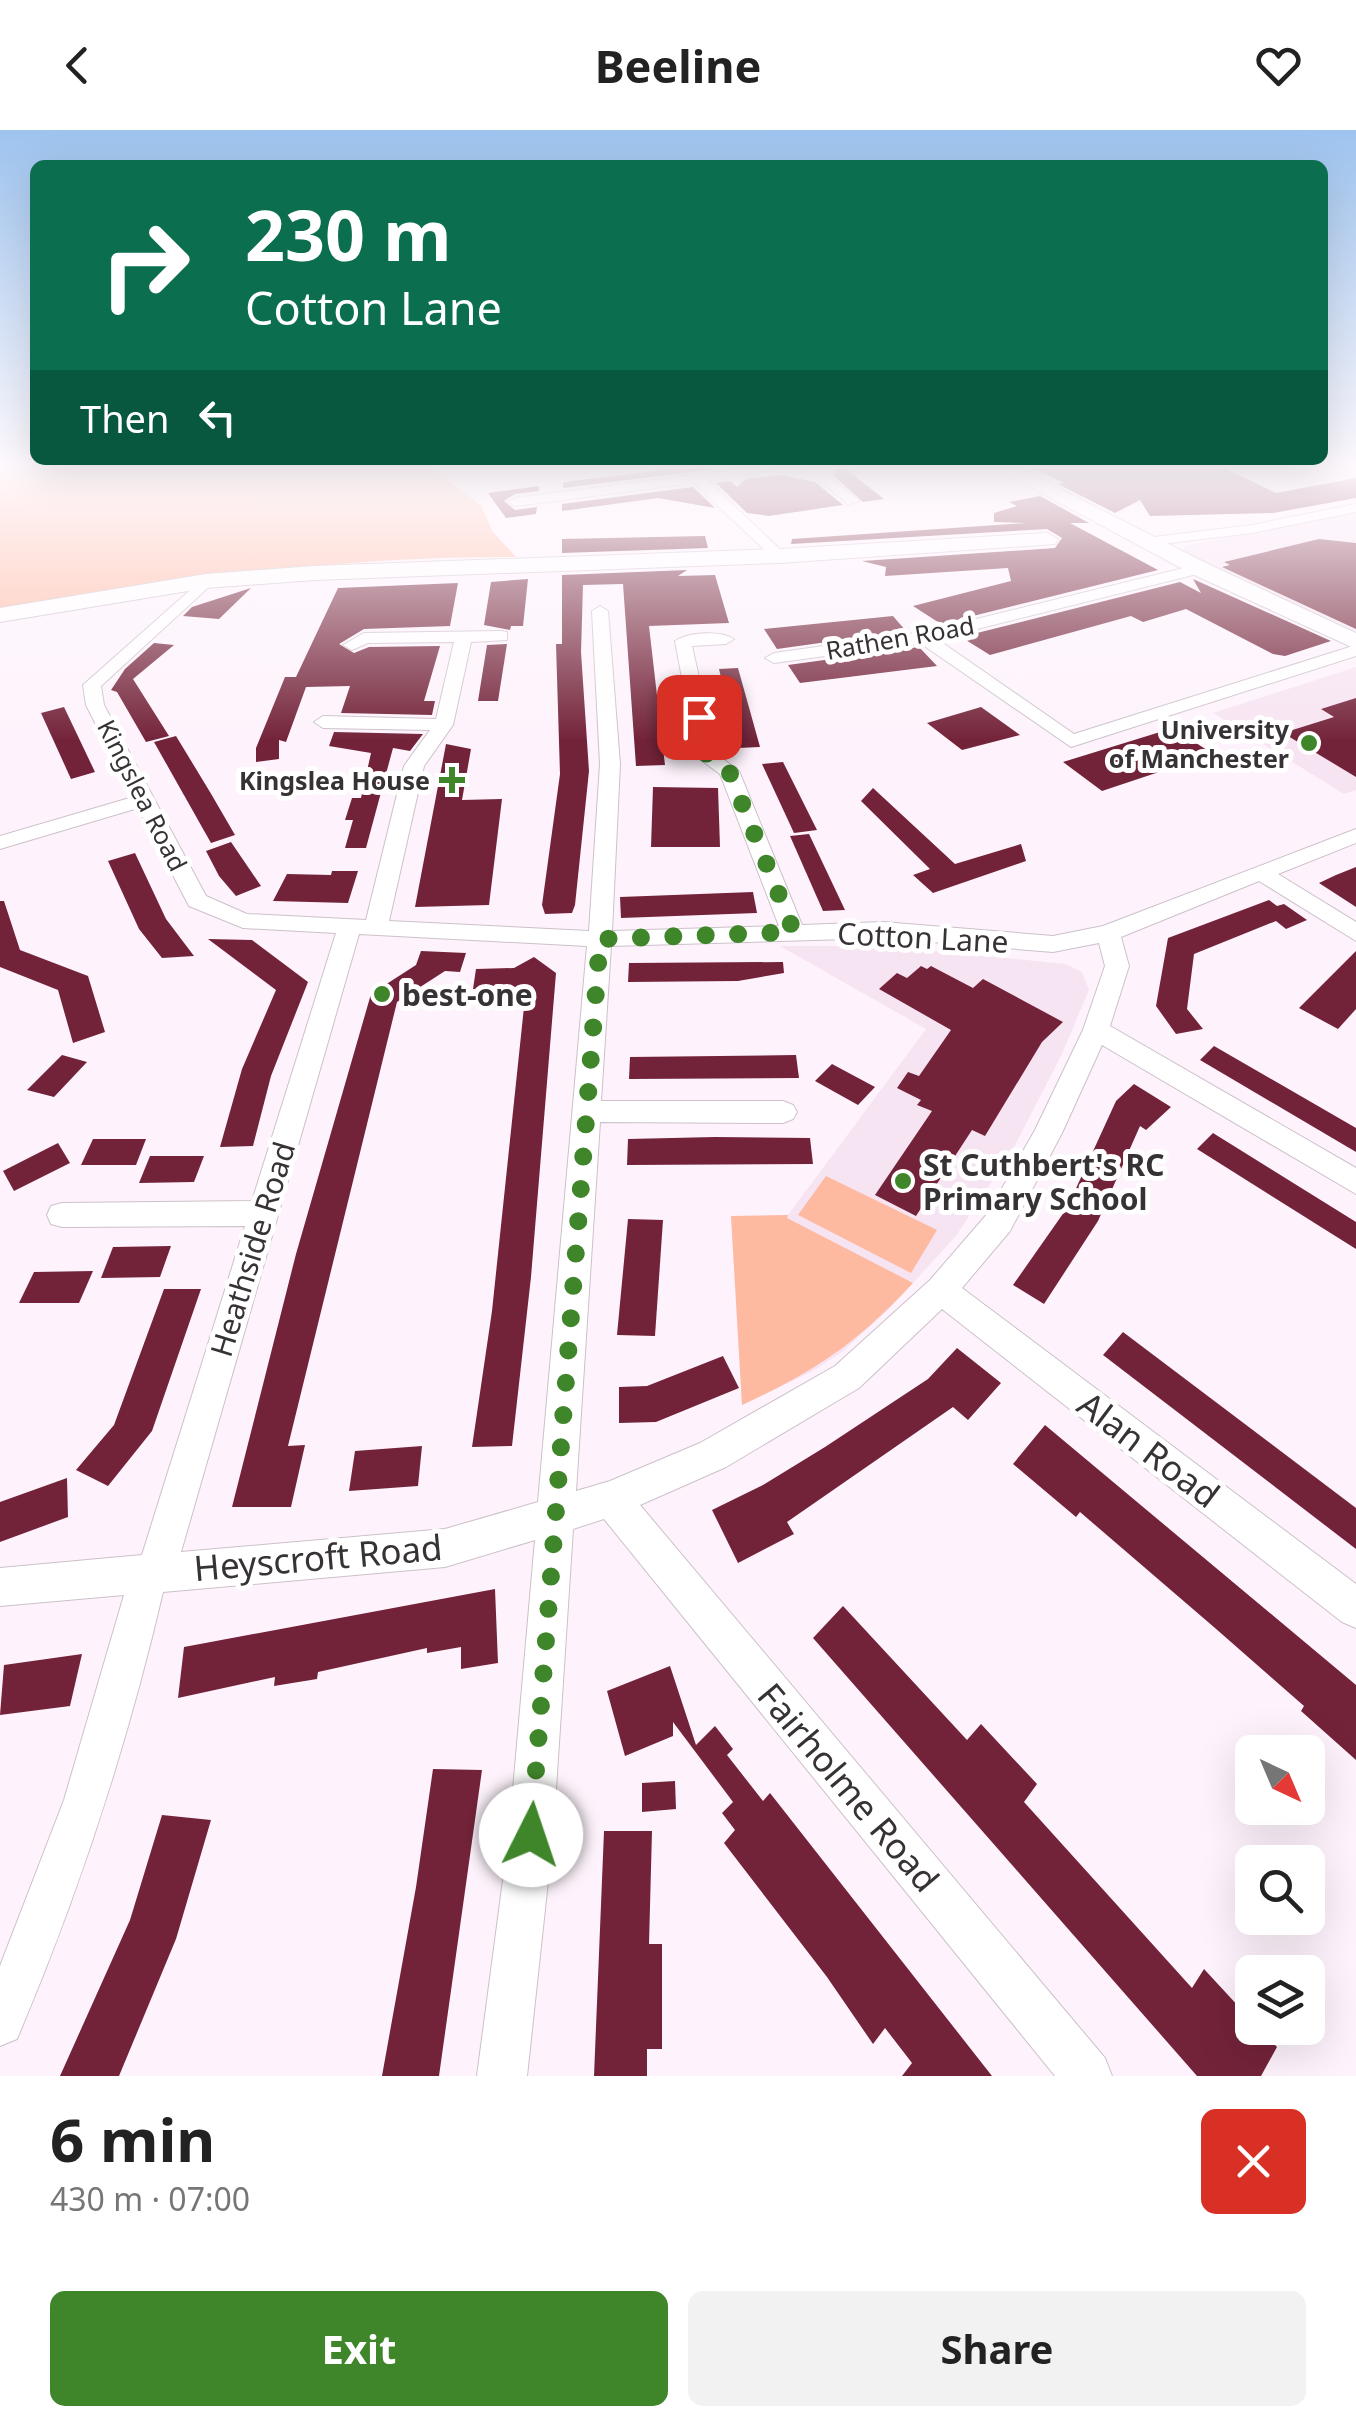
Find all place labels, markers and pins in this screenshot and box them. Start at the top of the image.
pin [657,675,742,760]
place label: University of Manchester [1109,712,1290,775]
marker: University of Manchester [1298,732,1320,754]
place label: Kingslea House [239,763,430,797]
marker: Kingslea House [439,767,465,793]
place label: best-one [402,974,533,1015]
marker: best-one [371,983,393,1005]
place label: St Cuthbert's RC Primary School [923,1144,1164,1219]
marker: St Cuthbert's RC Primary School [892,1170,914,1192]

